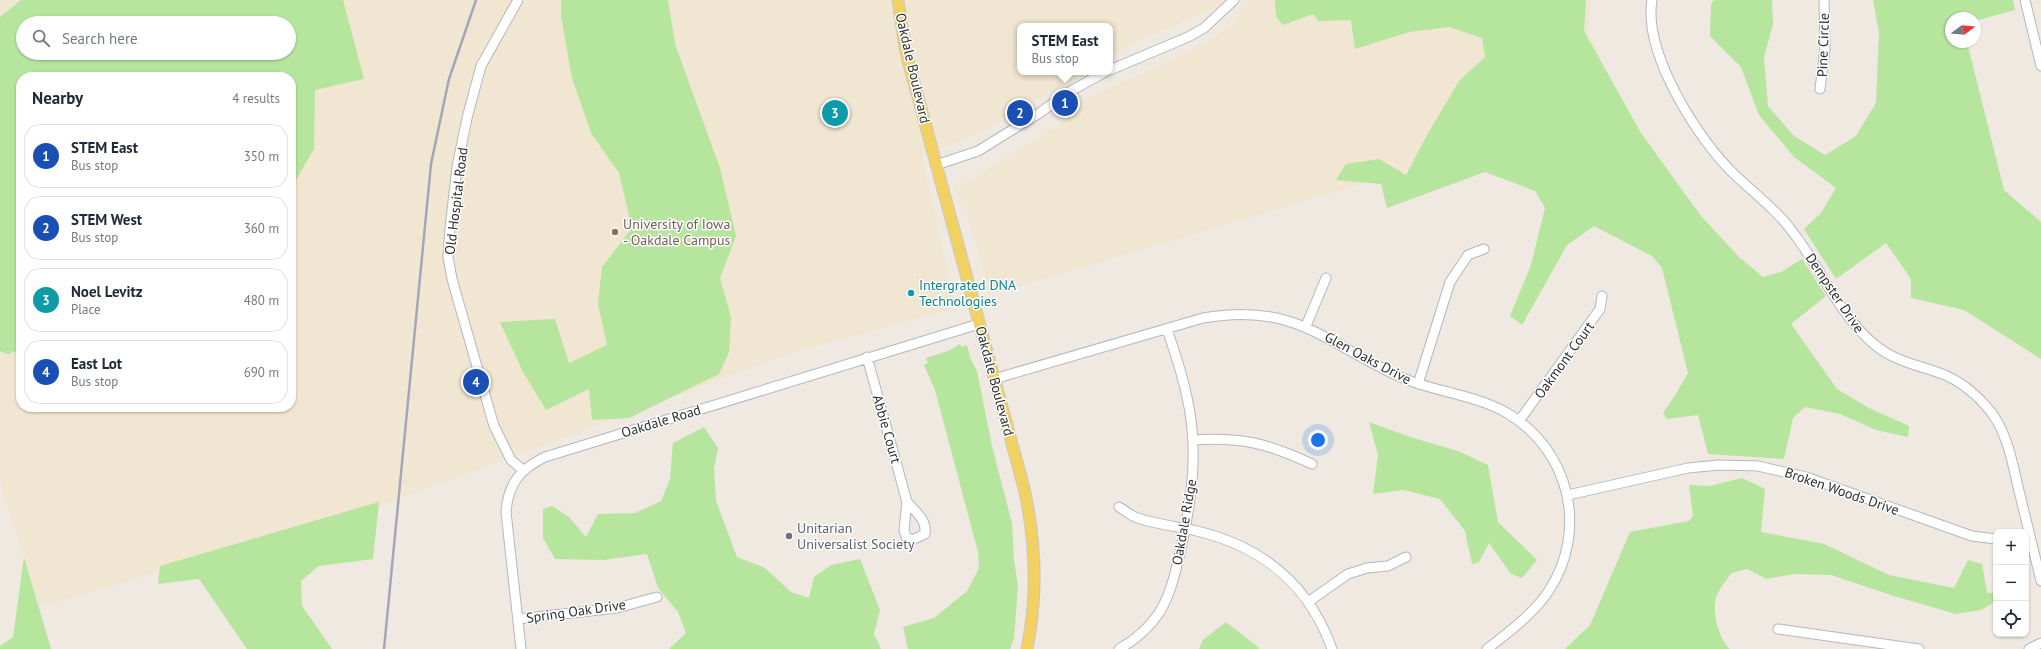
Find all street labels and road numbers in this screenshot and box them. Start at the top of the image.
street label: Oakdale Boulevard [892,11,934,125]
street label: Pine Circle [1813,13,1833,77]
street label: Old Hospital Road [440,146,472,256]
street label: Dempster Drive [1802,250,1868,336]
street label: Oakmont Court [1530,318,1598,402]
street label: Oakdale Boulevard [972,324,1018,438]
street label: Glen Oaks Drive [1322,328,1414,388]
street label: Abbie Court [869,393,905,466]
street label: Oakdale Road [619,400,703,442]
street label: Broken Woods Drive [1782,463,1902,519]
street label: Oakdale Ridge [1168,478,1200,566]
street label: Spring Oak Drive [525,595,627,627]

